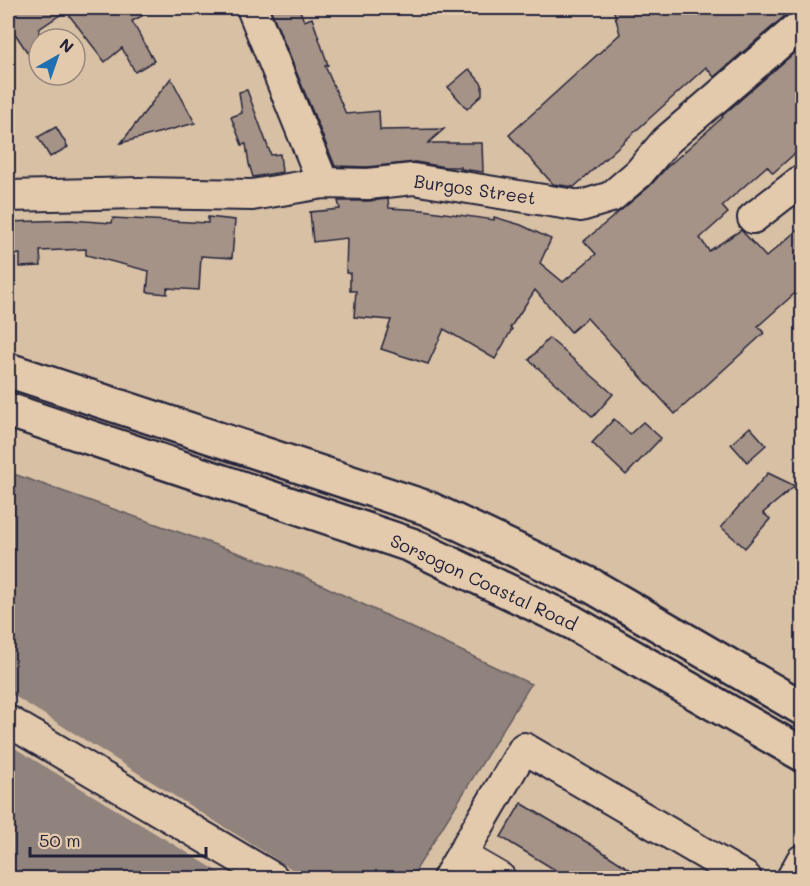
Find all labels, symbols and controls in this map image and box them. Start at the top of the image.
north arrow [27,27,87,87]
text: N [56,33,78,57]
street label: Burgos Street [412,169,538,209]
street label: Sorsogon Coastal Road [387,528,581,636]
scale bar [30,820,206,858]
text: 50 m [39,828,81,852]

